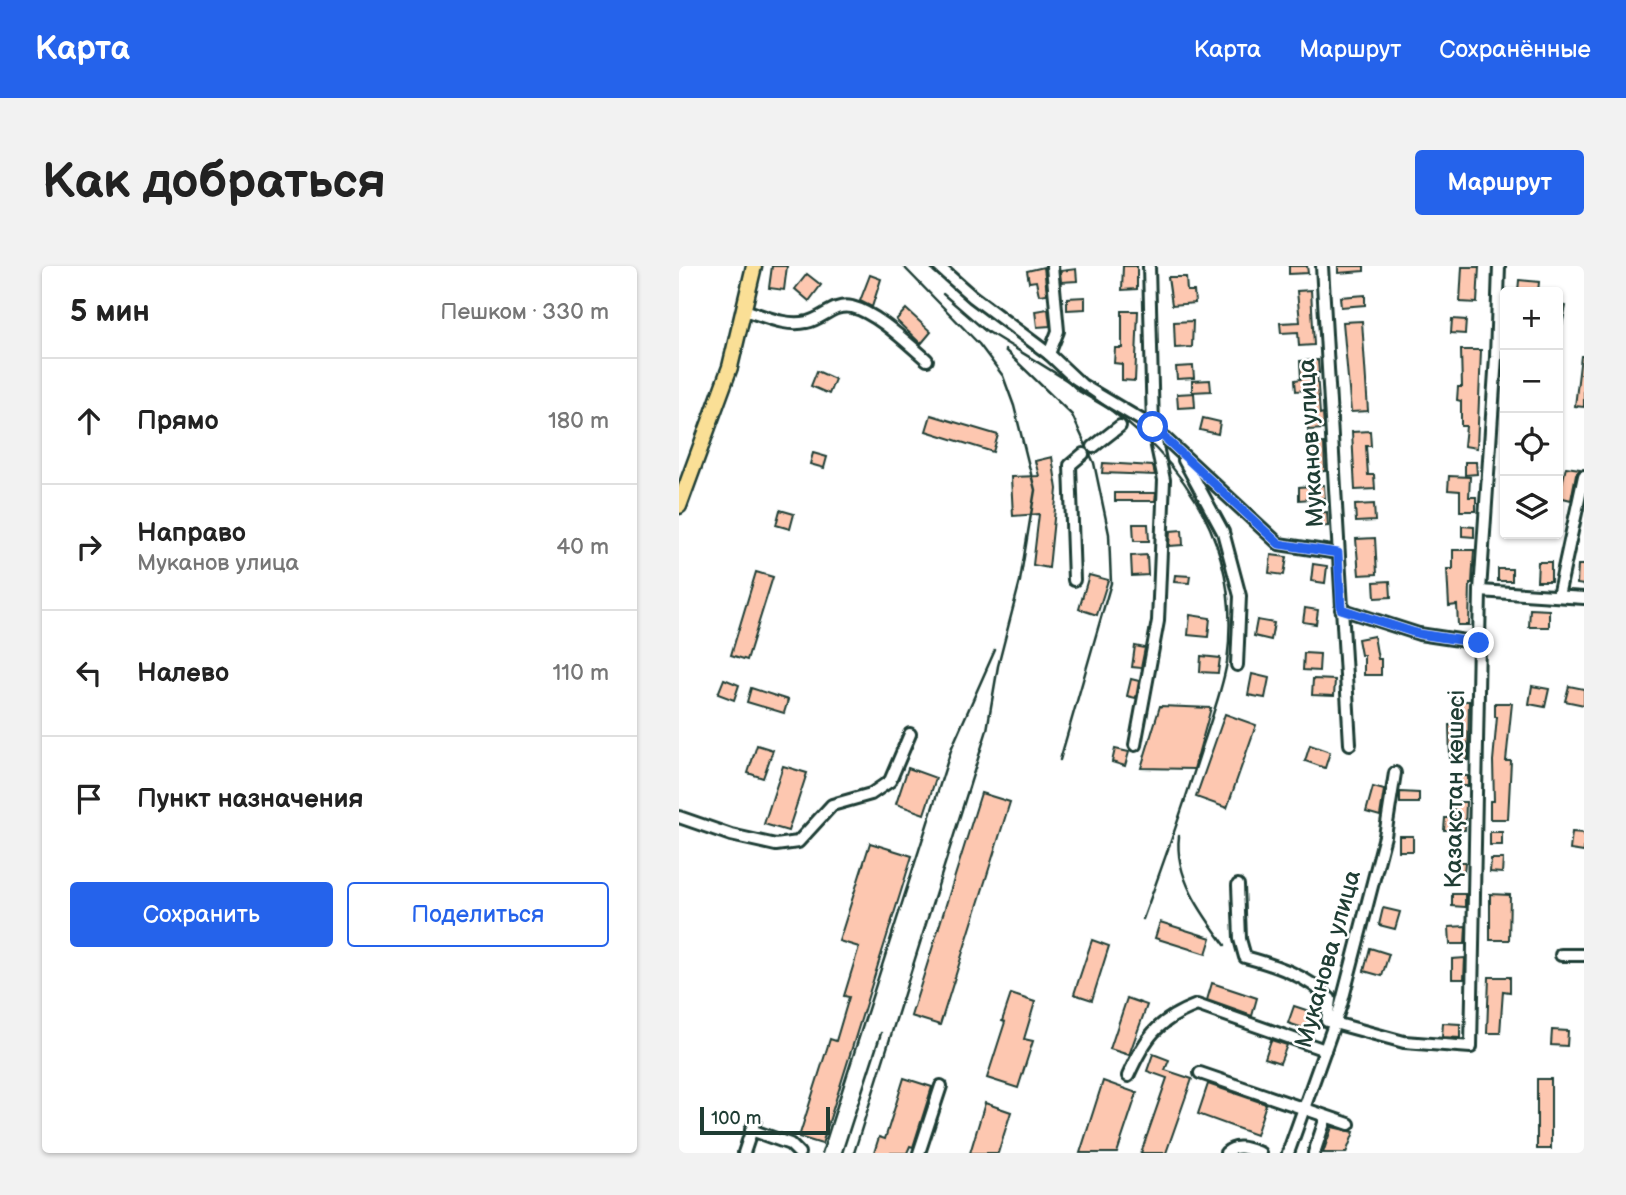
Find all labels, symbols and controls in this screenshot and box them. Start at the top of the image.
text: Карта [35,29,130,69]
text: Карта [1194,35,1261,64]
text: Маршрут [1299,35,1401,64]
text: Сохранённые [1439,35,1591,64]
button: Маршрут [1415,150,1584,215]
text: Как добраться [42,153,386,212]
map controls [1500,287,1563,539]
button: + [1500,287,1563,350]
text: 5 мин [70,294,150,330]
text: Пешком · 330 m [440,298,609,326]
button: − [1500,350,1563,413]
street label: Муканов улица [1292,358,1330,528]
icon: ahead [70,402,108,440]
text: Прямо [137,406,219,437]
text: 180 m [548,407,609,435]
route start [1137,411,1168,442]
button: locate [1500,413,1563,476]
button: layers [1500,476,1563,539]
text: Направо [137,518,246,549]
icon: right [70,528,108,566]
text: 40 m [556,533,609,561]
text: Муканов улица [137,549,299,577]
route end [1463,627,1494,658]
icon: left [70,654,108,692]
text: Налево [137,658,229,689]
text: 110 m [552,659,609,687]
street label: Қазақстан көшесі [1439,689,1471,889]
icon: arrive [70,780,108,818]
text: Пункт назначения [137,784,363,815]
street label: Муканова улица [1289,867,1367,1051]
button: Сохранить [70,882,333,947]
button: Поделиться [347,882,609,947]
scale bar [700,1104,829,1136]
text: 100 m [711,1107,762,1130]

